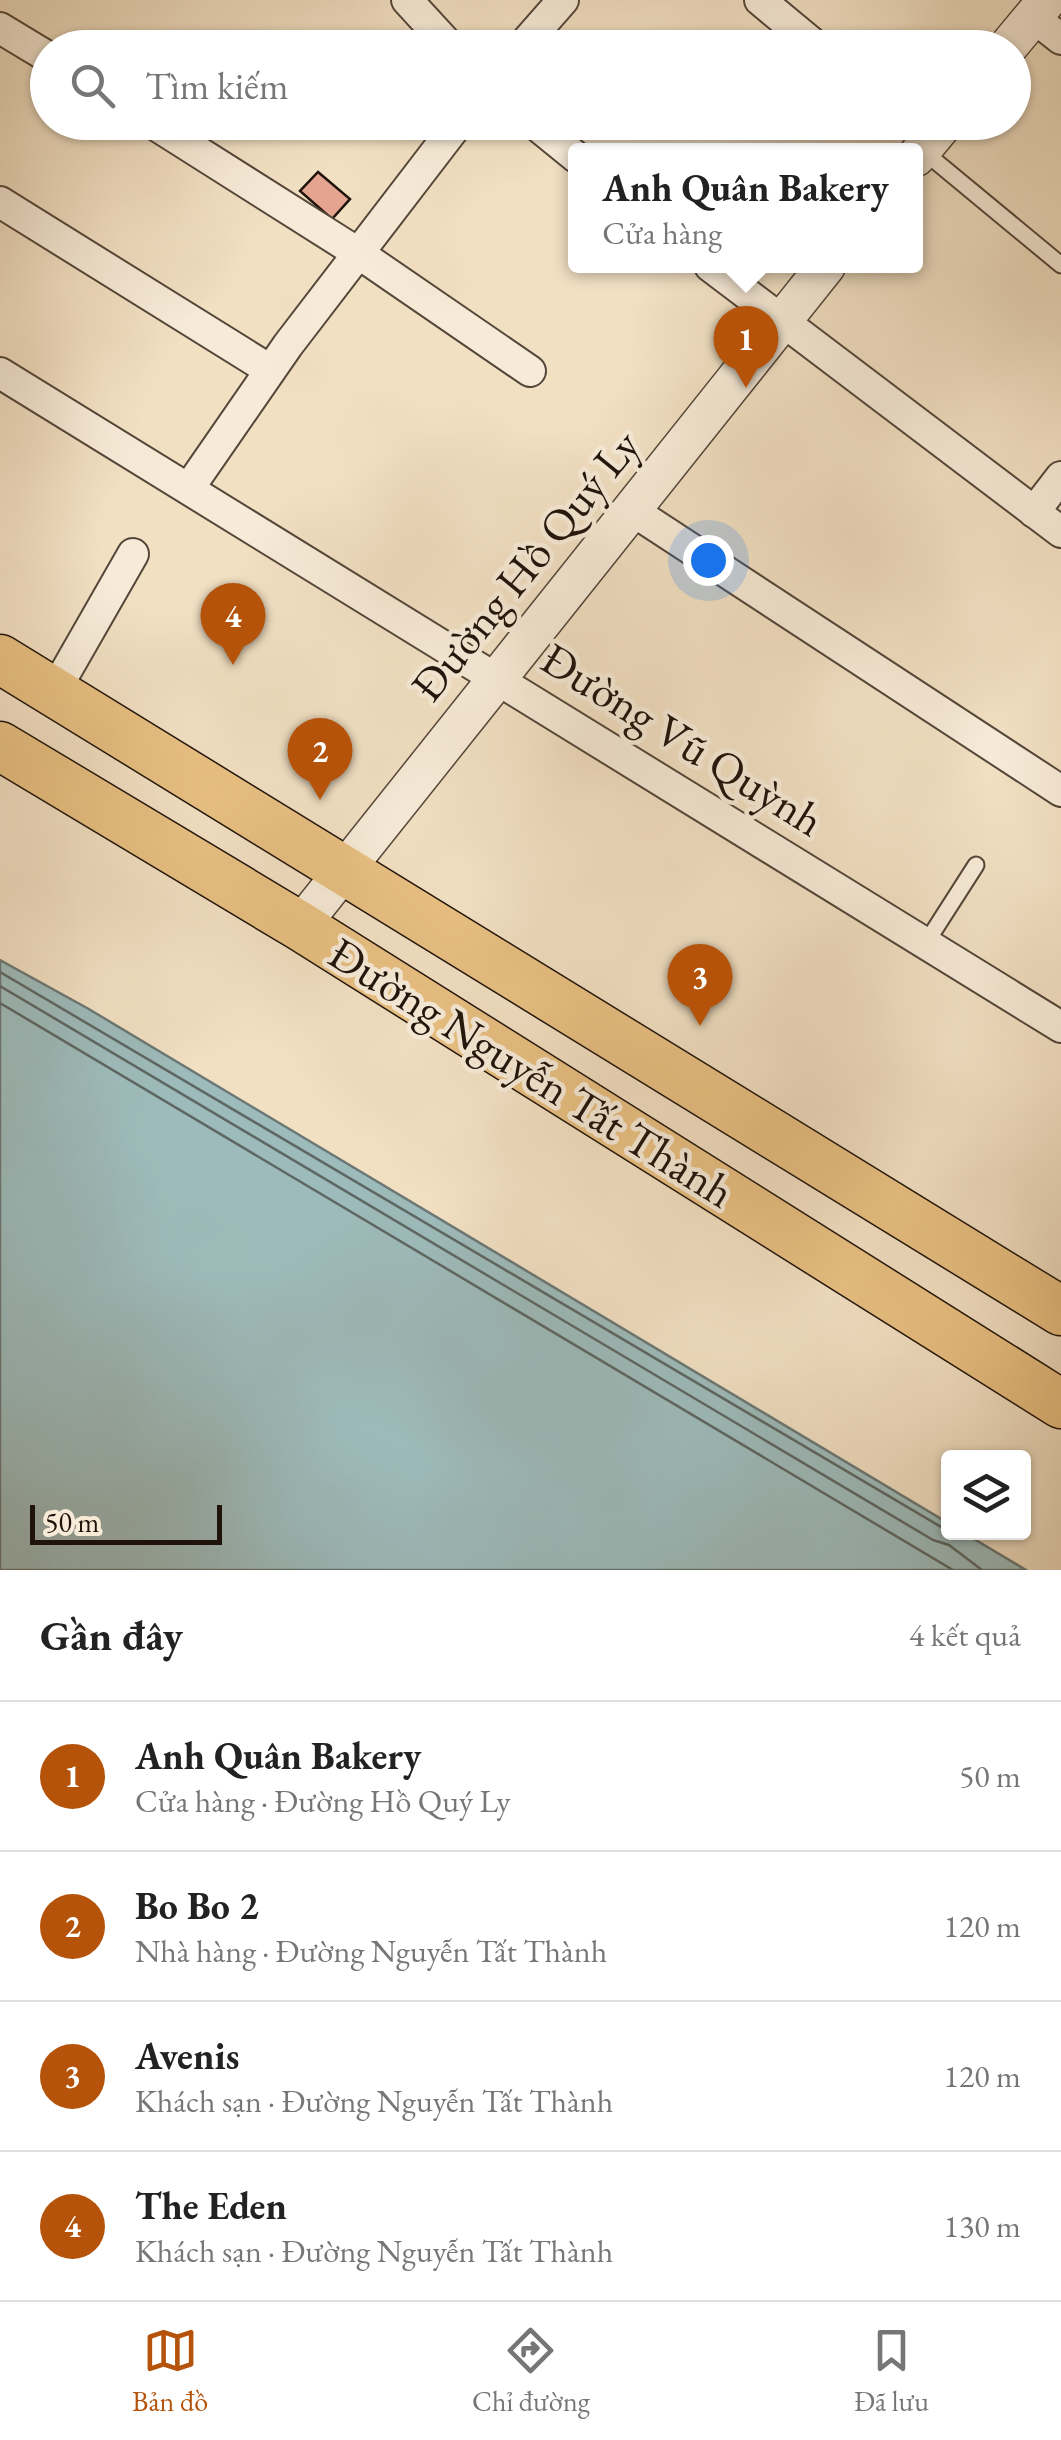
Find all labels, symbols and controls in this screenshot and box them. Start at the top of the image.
search box [30,30,1031,140]
icon: search [65,58,120,113]
text: Tìm kiếm [145,61,288,110]
popup [568,143,923,273]
text: Anh Quân Bakery [602,163,889,212]
text: Cửa hàng [602,212,722,254]
pin: 1 [714,306,778,388]
street label: Đường Hồ Quý Ly [398,417,652,712]
your location [683,535,734,586]
pin: 4 [200,582,266,665]
street label: Đường Vũ Quỳnh [531,629,835,849]
pin: 2 [288,718,352,800]
street label: Đường Nguyễn Tất Thành [319,924,745,1220]
pin: 3 [668,944,732,1026]
map controls [941,1450,1031,1540]
button: layers [941,1450,1031,1540]
scale bar [30,1500,222,1544]
text: 50 m [45,1504,99,1540]
text: Gần đây [40,1608,183,1663]
text: 4 kết quả [909,1614,1021,1656]
text: Anh Quân Bakery [135,1731,421,1780]
text: 1 [64,1755,81,1797]
text: 50 m [959,1755,1021,1797]
text: Cửa hàng · Đường Hồ Quý Ly [135,1780,511,1822]
text: Bo Bo 2 [135,1881,259,1930]
text: 2 [64,1905,81,1947]
text: 120 m [944,1905,1021,1947]
text: Nhà hàng · Đường Nguyễn Tất Thành [135,1930,607,1972]
text: Avenis [135,2031,239,2080]
text: 3 [64,2055,81,2097]
text: 120 m [944,2055,1021,2097]
text: Khách sạn · Đường Nguyễn Tất Thành [135,2080,613,2122]
text: The Eden [135,2181,287,2230]
text: 4 [64,2205,81,2247]
text: 130 m [944,2205,1021,2247]
text: Khách sạn · Đường Nguyễn Tất Thành [135,2230,613,2272]
tab: Bản đồ [132,2323,208,2419]
tab: Chỉ đường [472,2323,590,2419]
tab: Đã lưu [854,2323,929,2419]

